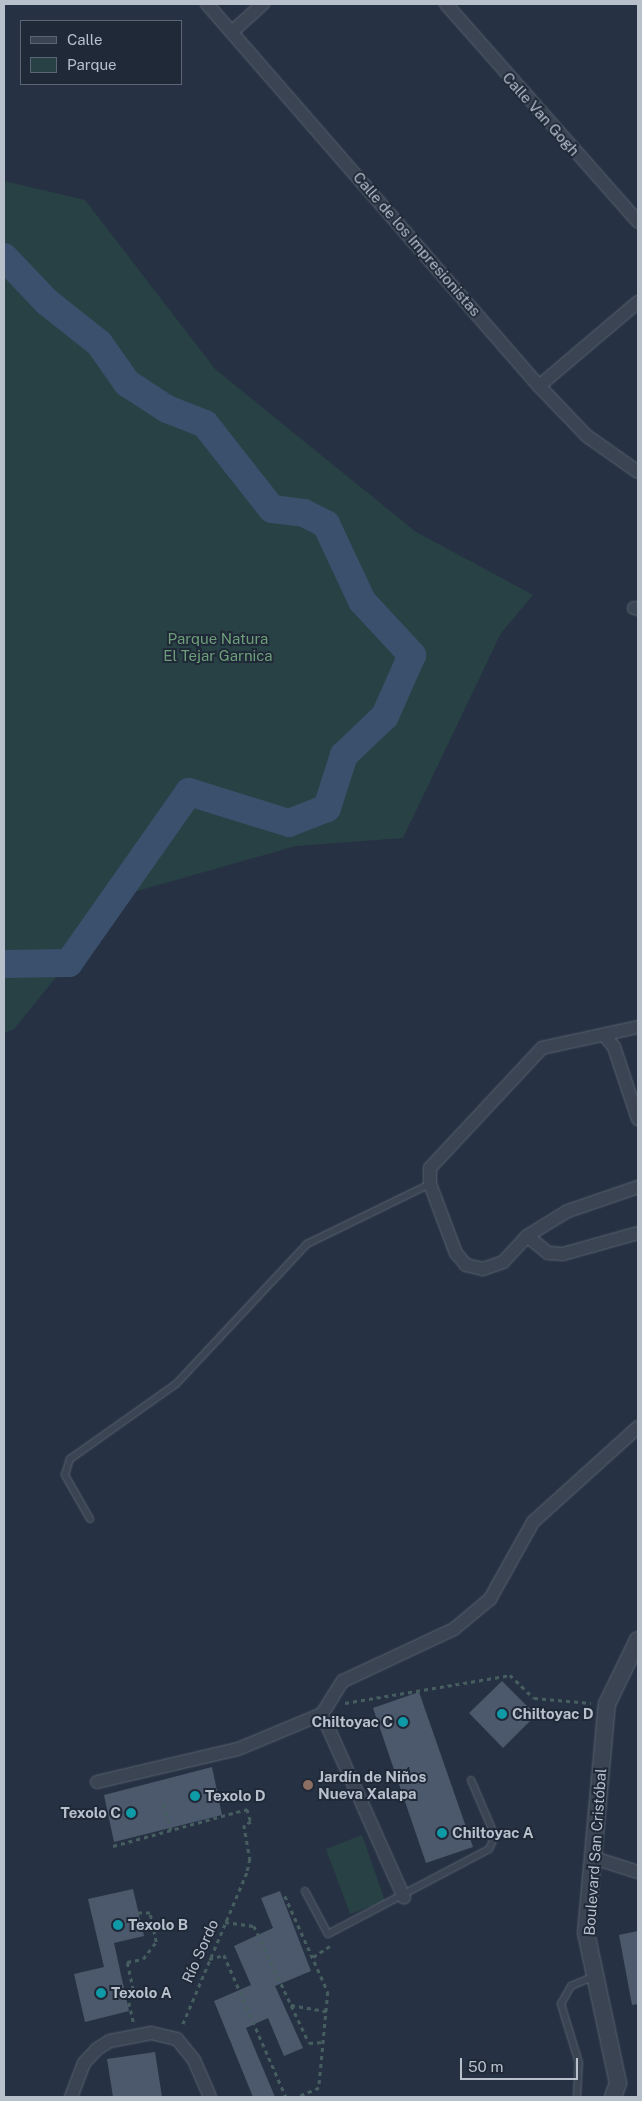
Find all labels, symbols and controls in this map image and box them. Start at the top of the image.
legend [20,20,182,85]
text: Calle [67,31,103,48]
text: Parque [67,56,117,73]
street label: Calle Van Gogh [499,68,583,160]
street label: Calle de los Impresionistas [349,168,485,320]
park label: Parque Natura El Tejar Garnica [163,629,273,664]
place label: Chiltoyac D [512,1705,594,1723]
marker: Chiltoyac D [496,1708,508,1720]
place label: Chiltoyac C [311,1713,393,1731]
marker: Chiltoyac C [397,1716,409,1728]
place label: Jardín de Niños Nueva Xalapa [318,1767,427,1802]
street label: Boulevard San Cristóbal [580,1768,610,1936]
marker: Jardín de Niños Nueva Xalapa [302,1779,314,1791]
place label: Texolo D [205,1787,265,1805]
marker: Texolo D [189,1790,201,1802]
place label: Texolo C [61,1804,121,1822]
marker: Texolo C [125,1807,137,1819]
place label: Chiltoyac A [452,1824,534,1842]
marker: Chiltoyac A [436,1827,448,1839]
place label: Texolo B [128,1916,188,1934]
street label: Río Sordo [178,1917,222,1985]
marker: Texolo B [112,1919,124,1931]
place label: Texolo A [111,1984,172,2002]
marker: Texolo A [95,1987,107,1999]
scale bar [462,2048,580,2080]
text: 50 m [468,2058,503,2075]

